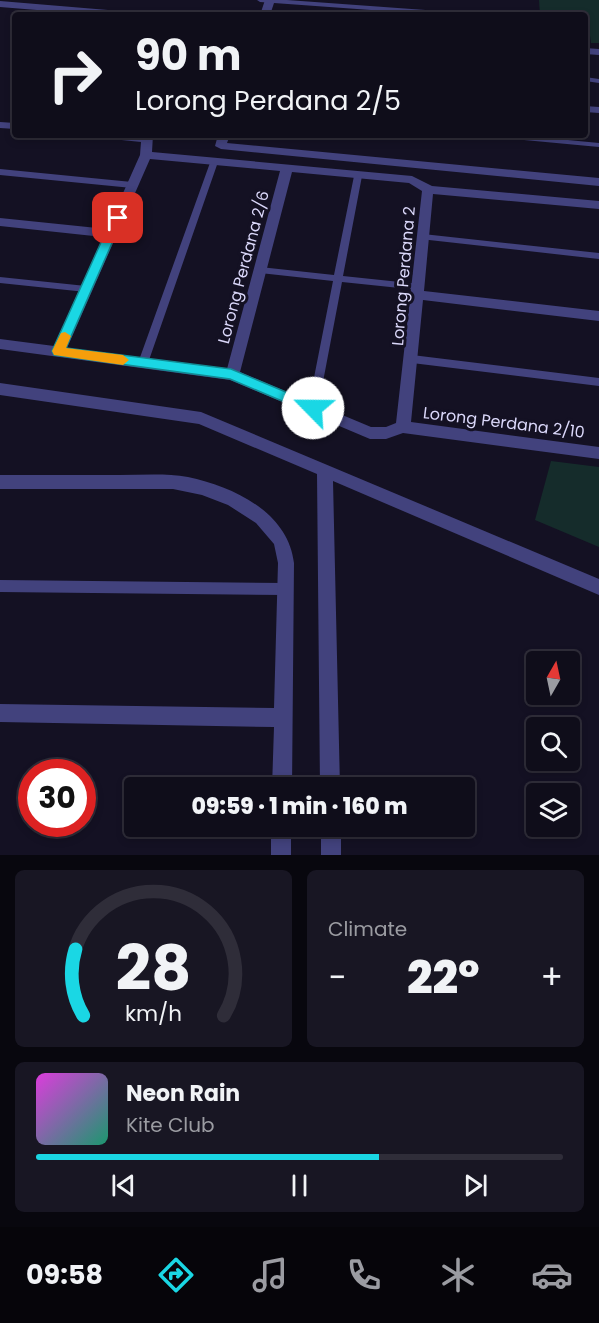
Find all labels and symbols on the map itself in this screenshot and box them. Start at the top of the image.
street label: Lorong Perdana 2/6 [212,188,275,346]
pin [92,192,143,243]
street label: Lorong Perdana 2 [386,205,421,347]
position arrow [281,376,345,440]
street label: Lorong Perdana 2/10 [422,401,586,444]
north arrow [526,651,580,705]
speed limit sign: 30 [18,759,96,837]

